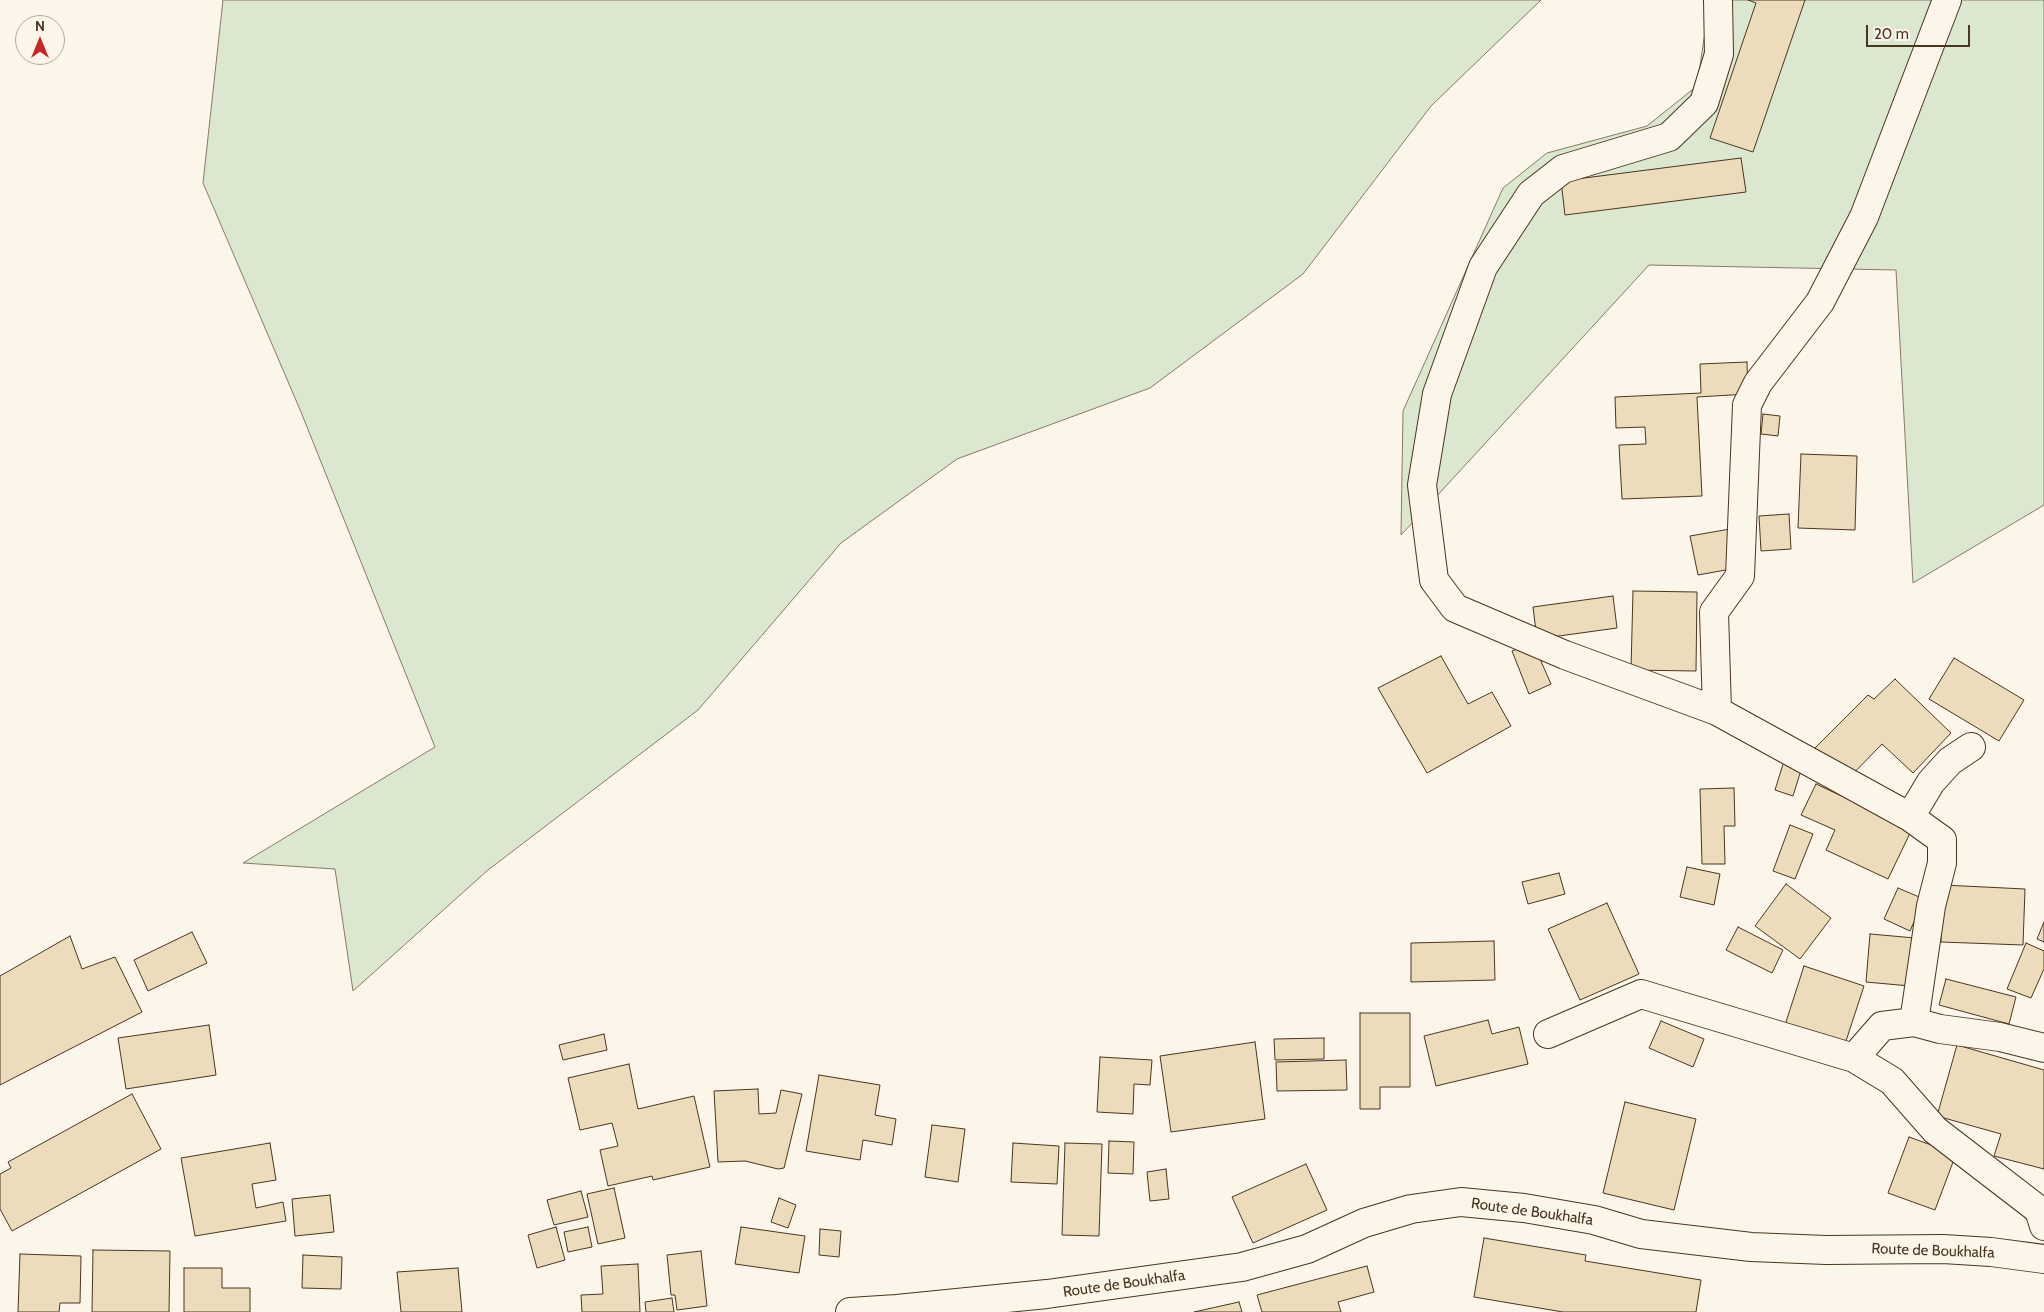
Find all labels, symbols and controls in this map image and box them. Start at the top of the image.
north arrow [15,15,65,65]
scale bar [1869,15,1973,47]
text: N [35,17,45,35]
text: 20 m [1874,25,1909,43]
street label: Route de Boukhalfa [1470,1195,1594,1229]
street label: Route de Boukhalfa [1871,1240,1995,1262]
street label: Route de Boukhalfa [1062,1267,1186,1301]

